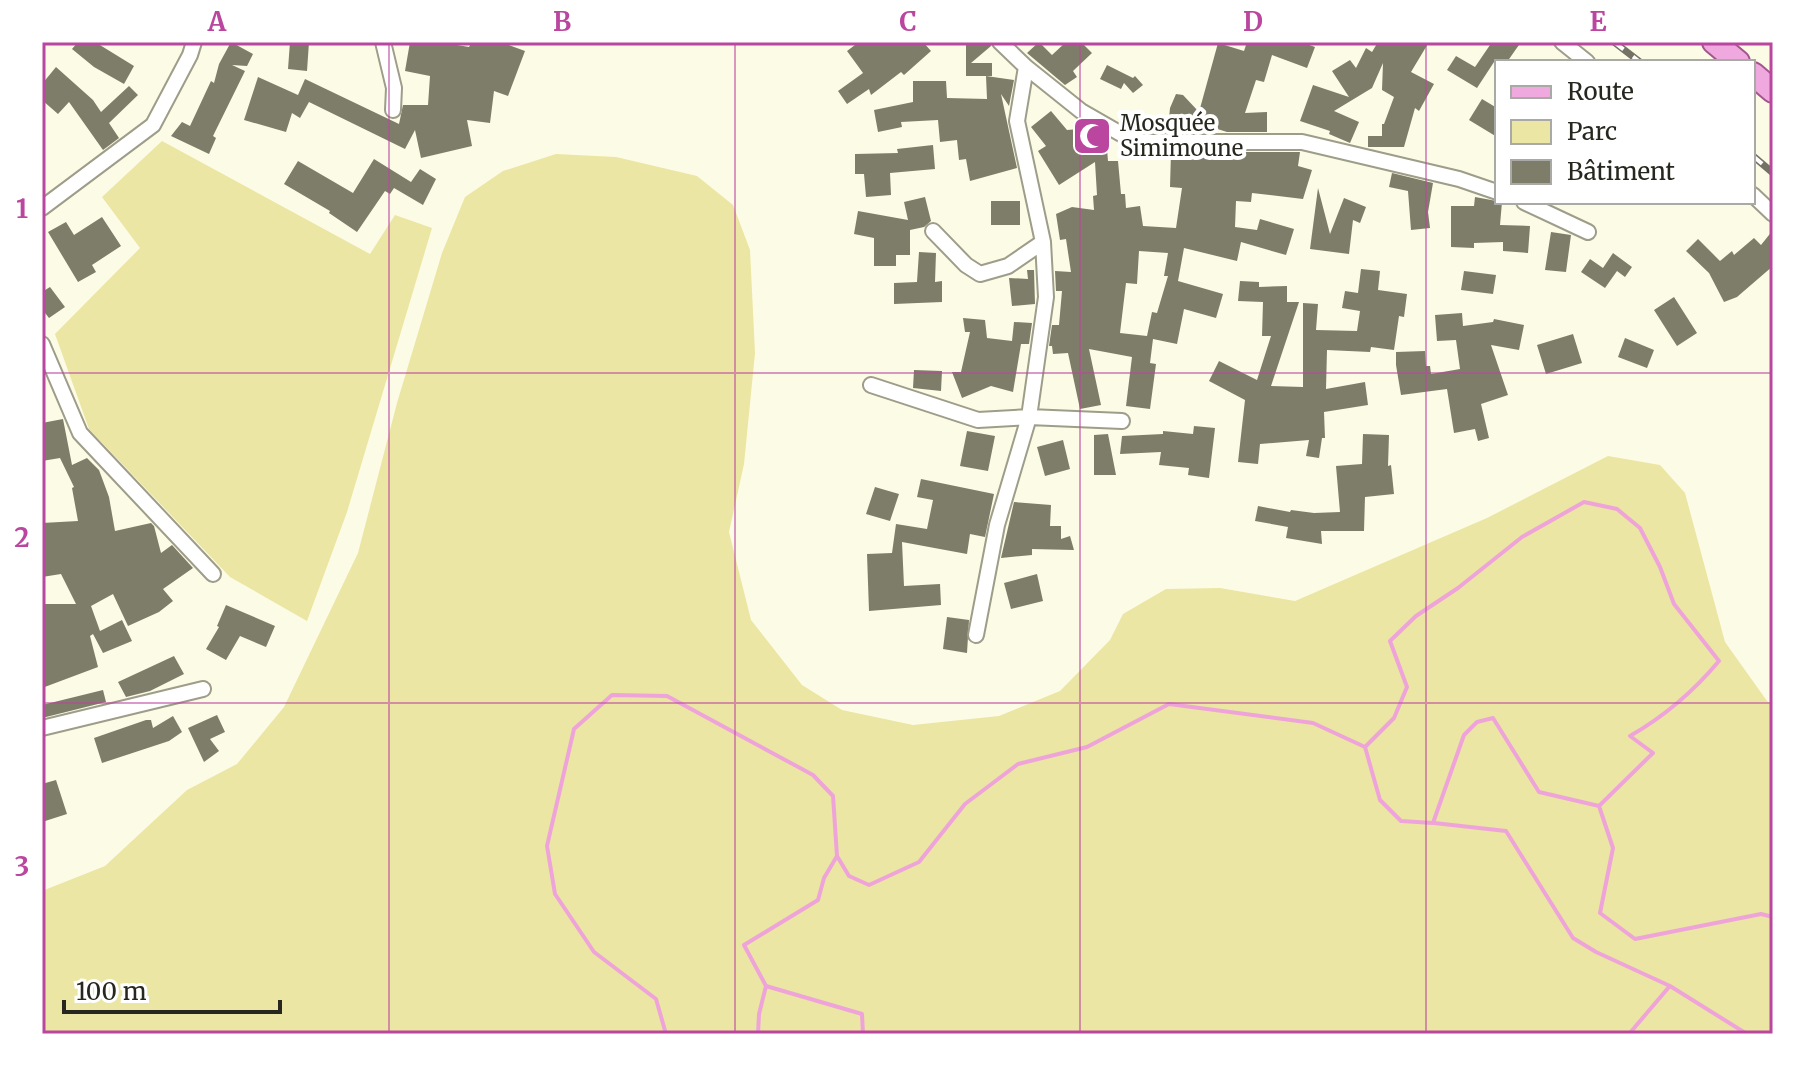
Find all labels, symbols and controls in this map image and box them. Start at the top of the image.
text: A [207,5,227,38]
text: B [553,5,571,38]
text: C [899,5,917,38]
text: D [1243,5,1263,38]
text: E [1590,5,1607,38]
legend [1495,60,1755,204]
text: Route [1567,76,1634,107]
place label: Mosquée Simimoune [1120,109,1243,162]
mosque icon: Mosquée Simimoune [1071,115,1113,157]
text: Parc [1567,116,1617,147]
text: Bâtiment [1567,156,1676,187]
text: 1 [16,192,28,225]
text: 2 [14,521,30,554]
text: 3 [15,850,29,883]
scale bar [64,964,280,1014]
text: 100 m [76,976,147,1007]

